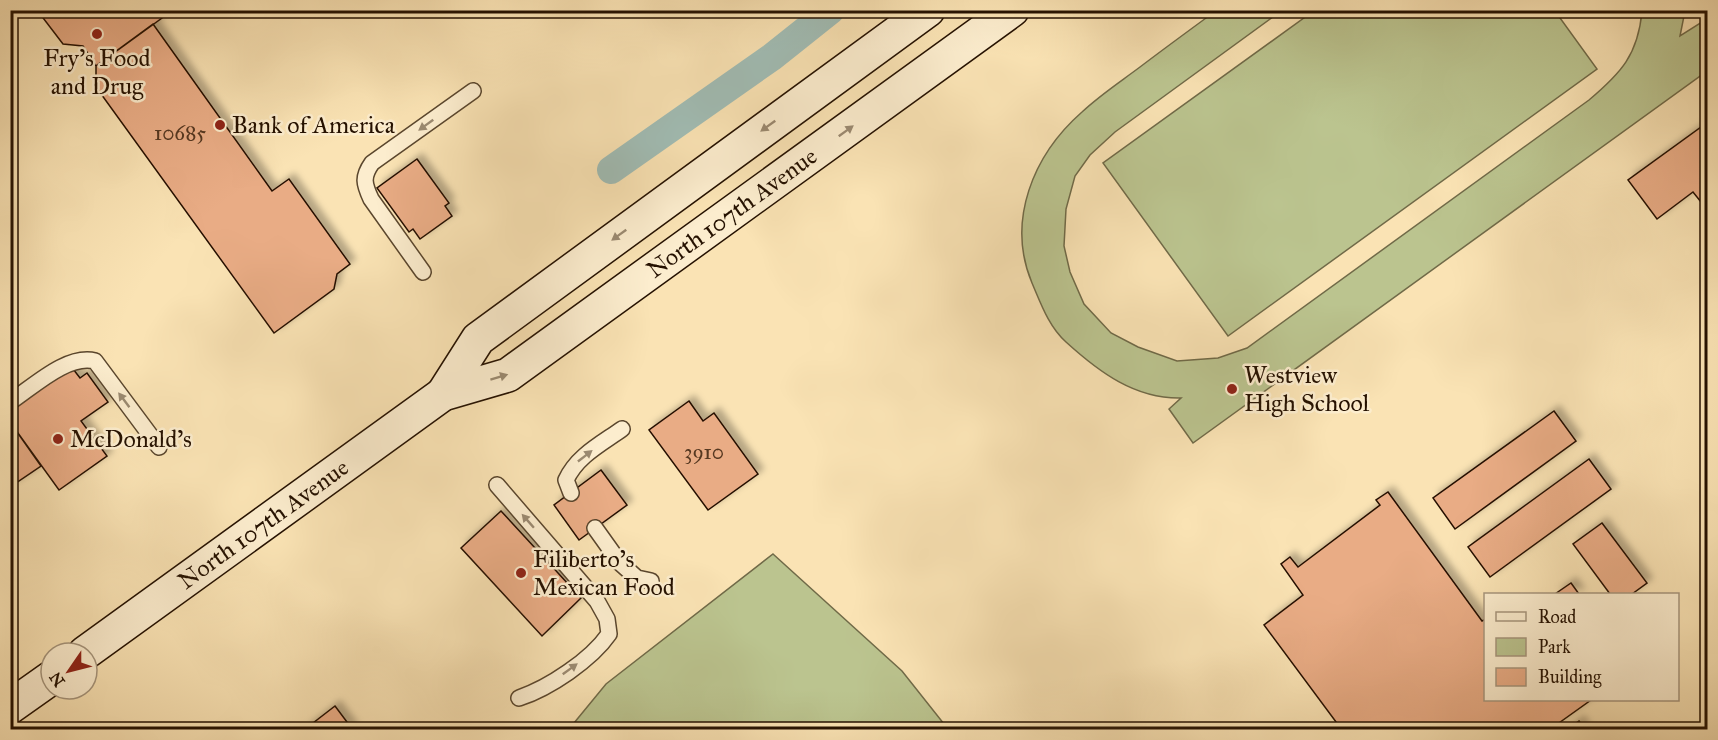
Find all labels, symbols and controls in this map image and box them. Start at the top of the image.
marker: Fry's Food and Drug [90,27,104,41]
place label: Fry's Food and Drug [43,43,151,101]
place label: Bank of America [232,110,396,140]
marker: Bank of America [213,118,227,132]
one-way arrow [418,119,434,131]
house number: 10685 [154,120,206,146]
one-way arrow [761,120,777,132]
one-way arrow [839,126,854,138]
street label: North 107th Avenue [641,141,823,285]
one-way arrow [611,229,627,241]
place label: Westview High School [1244,360,1370,418]
one-way arrow [490,372,508,381]
marker: Westview High School [1225,382,1239,396]
one-way arrow [118,393,130,409]
place label: McDonald's [70,424,192,454]
marker: McDonald's [51,432,65,446]
house number: 3910 [684,439,724,465]
one-way arrow [577,449,593,462]
street label: North 107th Avenue [172,452,354,596]
one-way arrow [522,514,535,529]
place label: Filiberto's Mexican Food [533,544,675,602]
marker: Filiberto's Mexican Food [514,566,528,580]
legend [1484,593,1679,701]
text: Road [1538,606,1576,628]
text: Park [1538,636,1571,658]
north arrow [39,641,99,701]
one-way arrow [562,664,577,676]
text: Building [1538,666,1602,689]
text: N [45,668,69,690]

